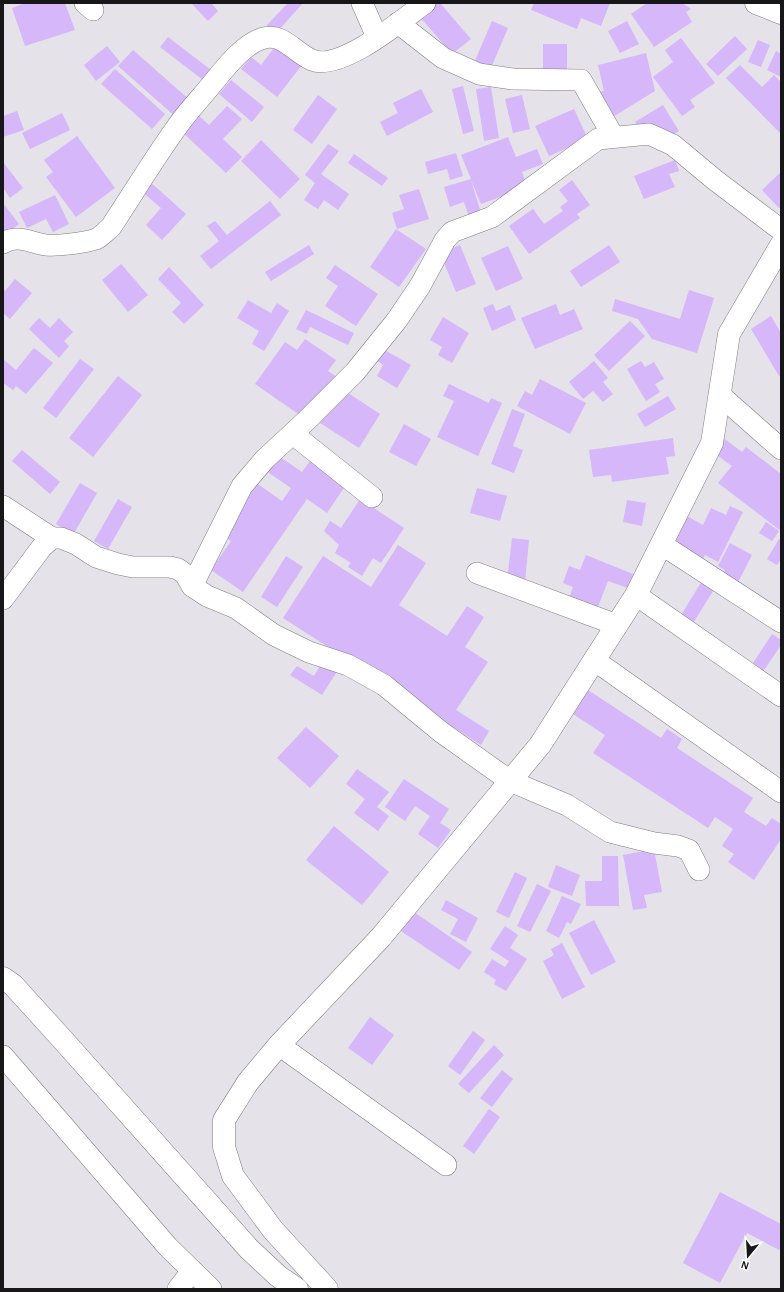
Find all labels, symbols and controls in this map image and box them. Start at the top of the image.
north arrow [728,1236,768,1276]
text: N [740,1259,750,1271]

